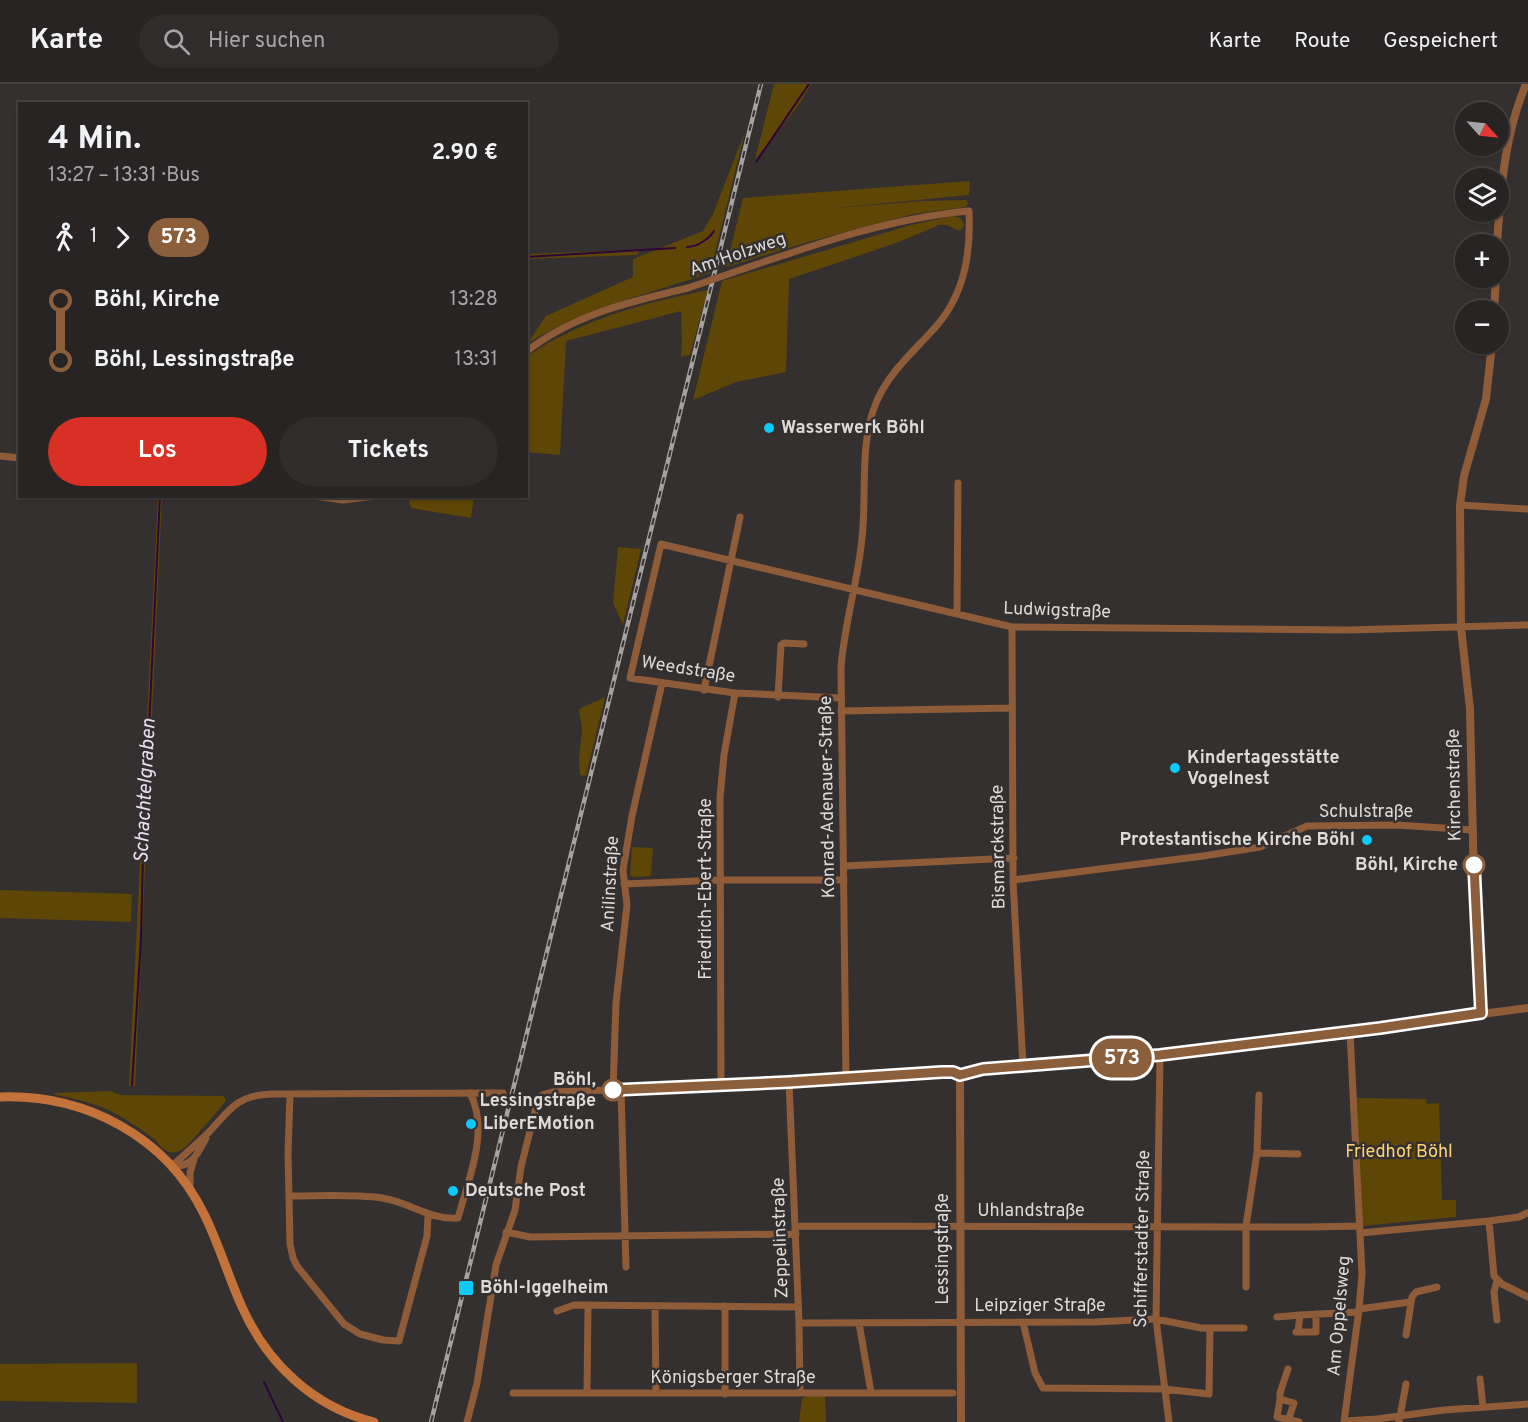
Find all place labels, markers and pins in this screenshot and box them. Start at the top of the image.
place label: Wasserwerk Böhl [781,417,925,440]
marker: Wasserwerk Böhl [762,421,776,435]
place label: Kindertagesstätte Vogelnest [1187,747,1339,791]
marker: Kindertagesstätte Vogelnest [1168,761,1182,775]
place label: Protestantische Kirche Böhl [1120,829,1355,852]
marker: Protestantische Kirche Böhl [1360,833,1374,847]
place label: Böhl, Kirche [1355,854,1458,877]
marker: Böhl, Kirche [1463,854,1485,876]
place label: Böhl, Lessingstraße [479,1069,596,1113]
marker: Böhl, Lessingstraße [602,1079,624,1101]
place label: LiberEMotion [483,1113,595,1136]
marker: LiberEMotion [464,1117,478,1131]
place label: Deutsche Post [465,1180,586,1203]
marker: Deutsche Post [446,1184,460,1198]
place label: Böhl-Iggelheim [480,1277,609,1300]
marker: Böhl-Iggelheim [457,1279,475,1297]

